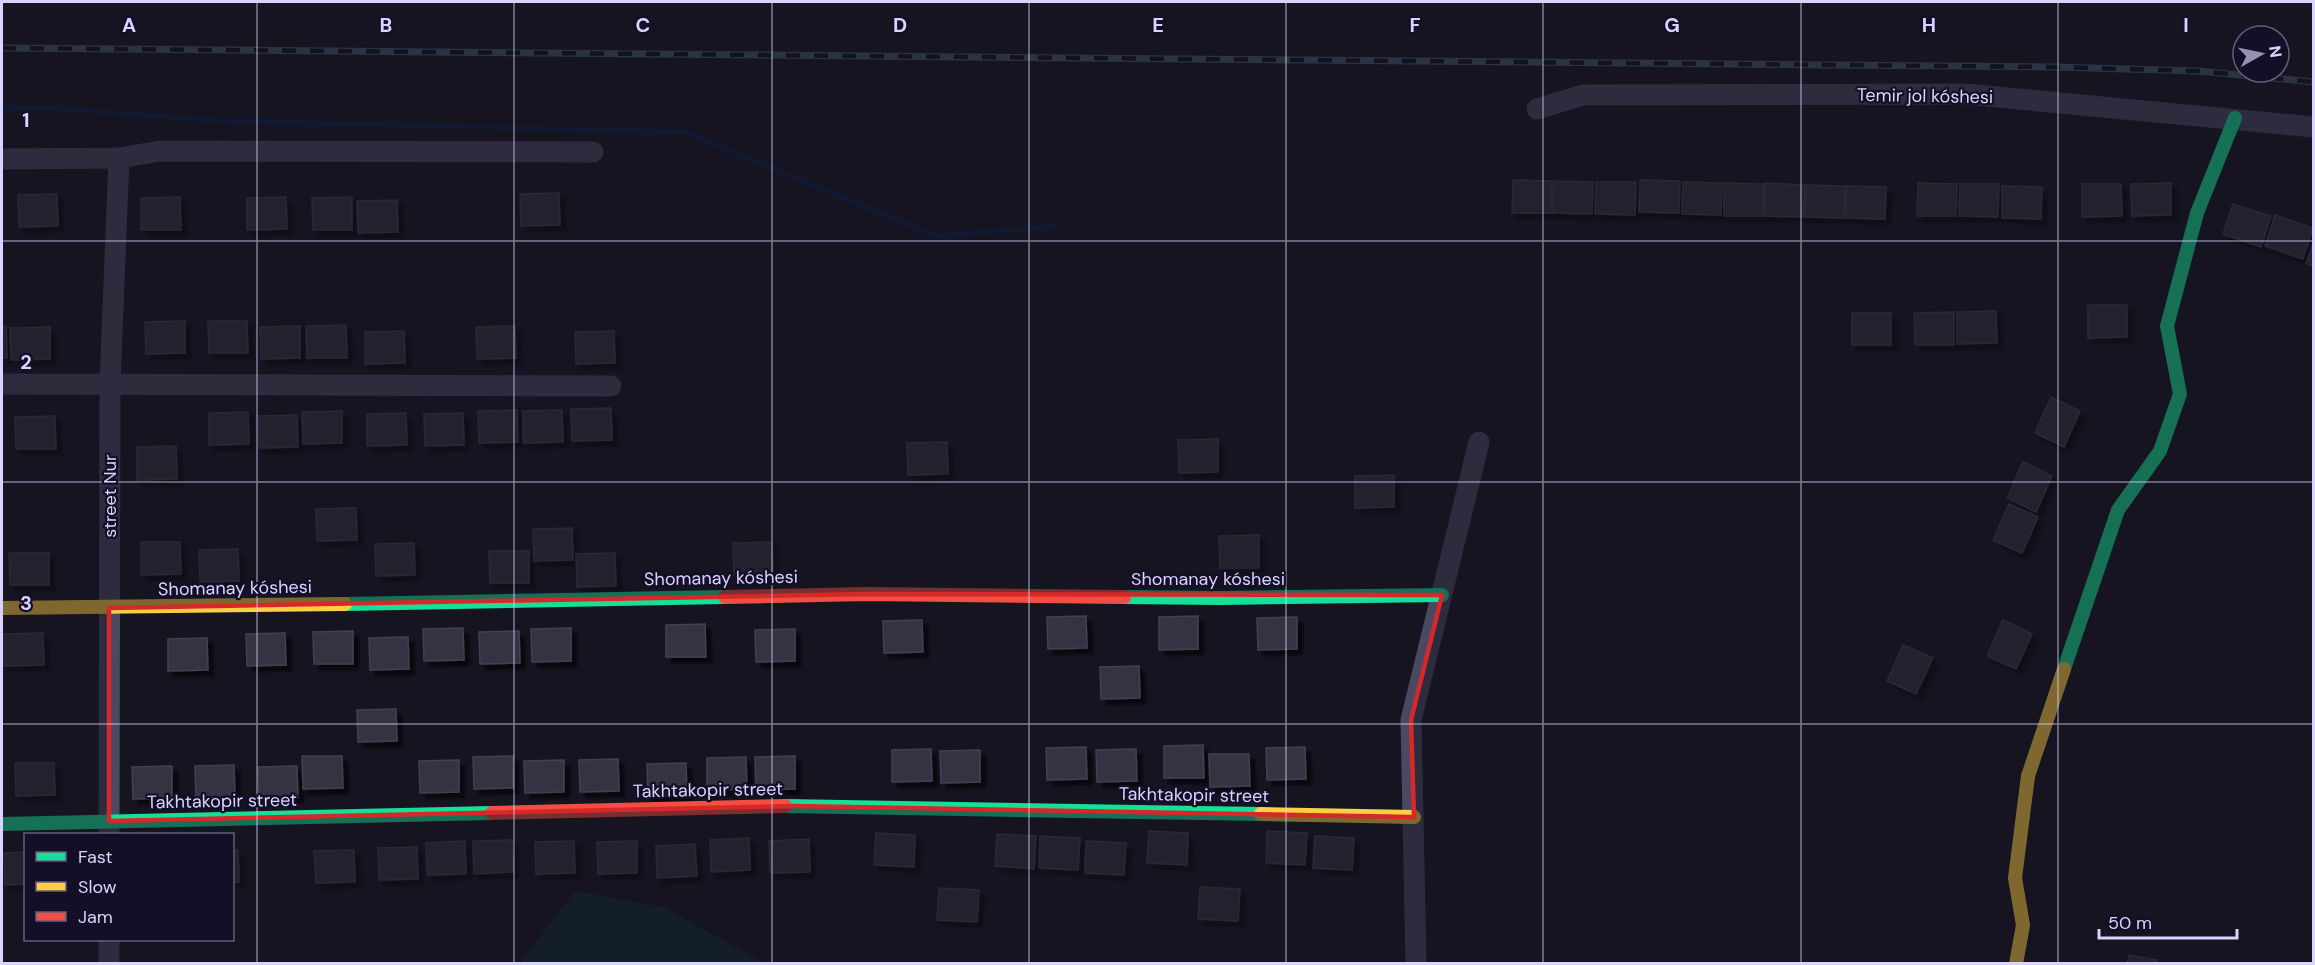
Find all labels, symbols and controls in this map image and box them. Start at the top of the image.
text: A [122,12,136,38]
text: B [380,12,392,38]
text: C [636,12,650,38]
text: D [893,12,907,38]
text: E [1152,12,1164,38]
text: F [1409,12,1421,38]
text: G [1664,12,1680,38]
text: H [1922,12,1936,38]
text: I [2183,12,2189,38]
north arrow [2231,24,2291,84]
text: N [2264,44,2287,59]
street label: Temir jol kóshesi [1857,83,1993,109]
text: 1 [22,107,30,133]
text: 2 [20,349,32,375]
street label: street Nur [98,454,122,538]
street label: Shomanay kóshesi [644,565,798,591]
street label: Shomanay kóshesi [1131,567,1285,591]
street label: Shomanay kóshesi [158,575,312,601]
text: 3 [20,590,32,616]
street label: Takhtakopir street [633,777,783,803]
street label: Takhtakopir street [1119,782,1269,808]
street label: Takhtakopir street [147,788,297,814]
legend [24,833,234,941]
text: Fast [78,845,113,869]
text: Slow [78,875,117,899]
scale bar [2099,902,2237,940]
text: Jam [78,905,113,929]
text: 50 m [2108,911,2152,935]

